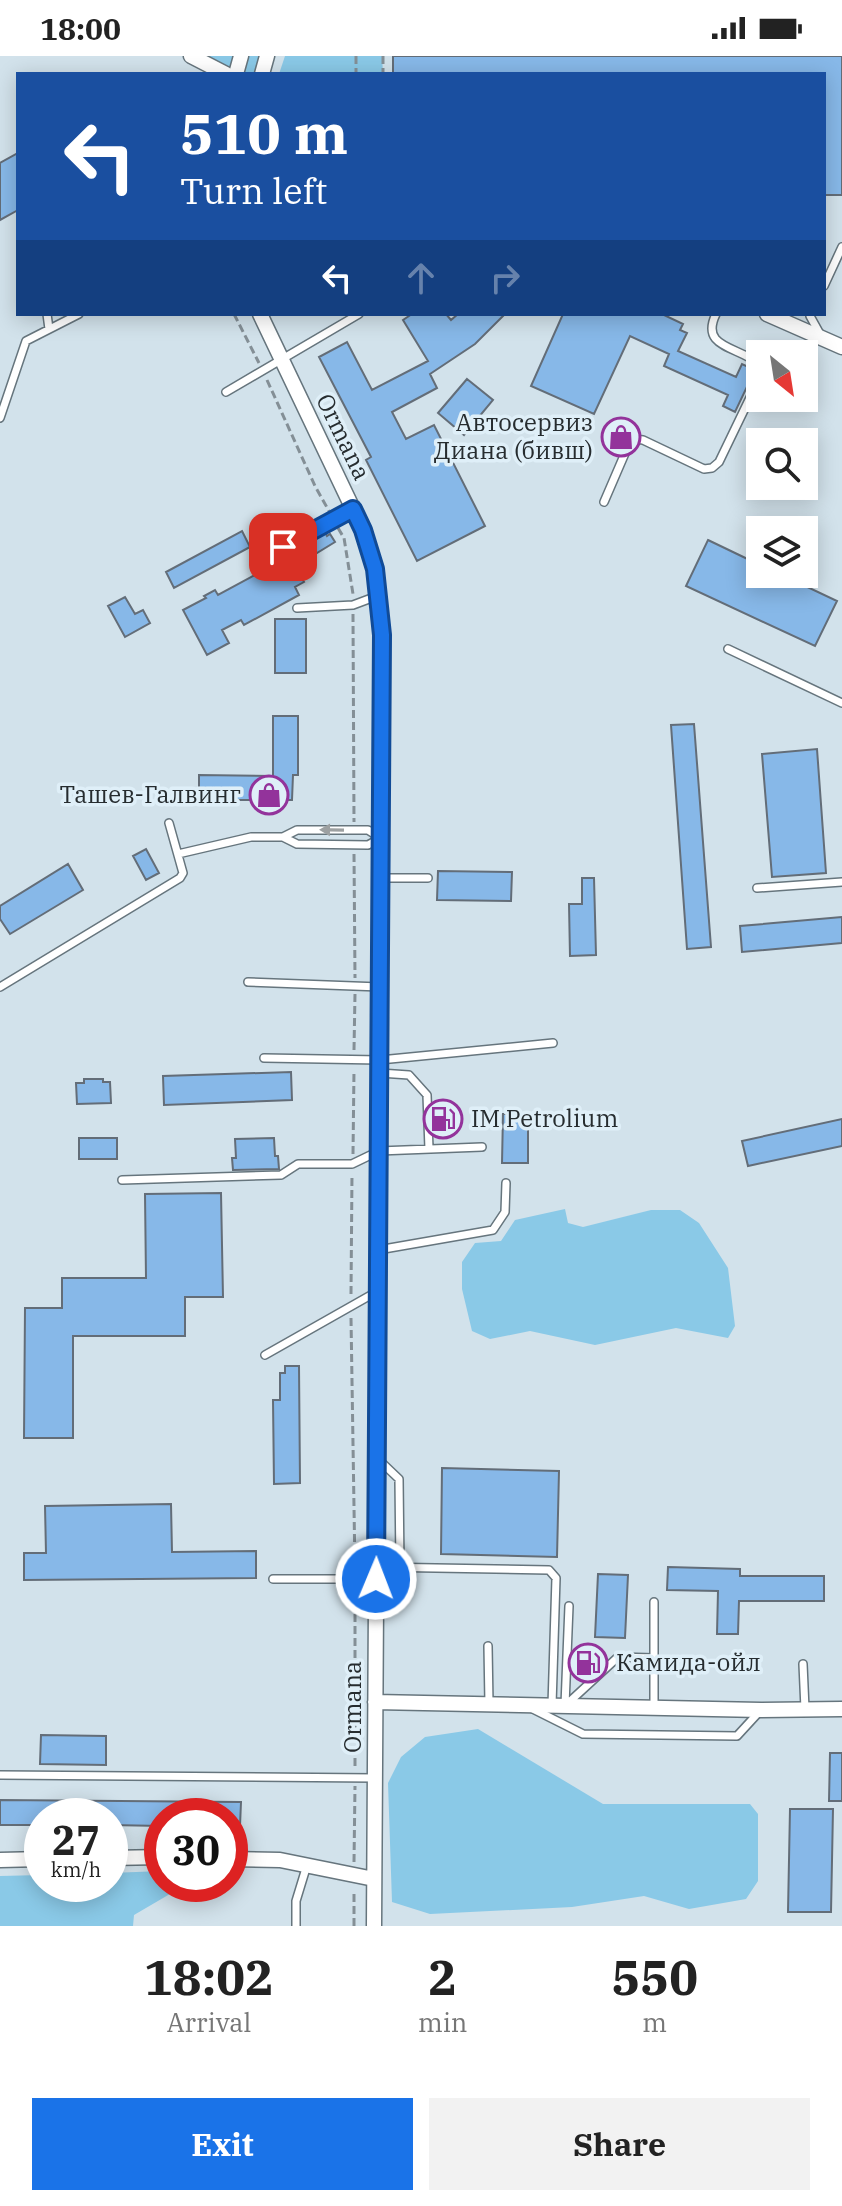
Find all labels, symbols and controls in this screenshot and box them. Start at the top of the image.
text: 18:00 [40,9,121,48]
text: 510 m [180,97,348,169]
icon: left [48,104,152,208]
text: Turn left [180,167,327,214]
icon: left [315,256,359,300]
icon: ahead [399,256,443,300]
icon: right [483,256,527,300]
north arrow [746,340,818,412]
map controls [746,340,818,588]
street label: Ormana [309,388,378,485]
place label: Автосервиз Диана (бивш) [434,406,593,466]
shop icon: Автосервиз Диана (бивш) [600,416,642,458]
button: search [746,428,818,500]
pin [249,513,317,581]
button: layers [746,516,818,588]
icon: arrive [261,525,305,569]
shop icon: Ташев-Галвинг [248,774,290,816]
place label: Ташев-Галвинг [60,778,241,810]
one-way arrow [319,824,344,836]
fuel station icon: IM Petrolium [422,1098,464,1140]
place label: IM Petrolium [471,1102,618,1134]
position arrow [334,1537,418,1621]
fuel station icon: Камида-ойл [567,1642,609,1684]
place label: Камида-ойл [616,1646,761,1678]
street label: Ormana [336,1661,368,1753]
speed limit sign: 30 [144,1798,248,1902]
text: 27 [52,1814,100,1866]
text: km/h [51,1856,101,1883]
text: 18:02 [144,1946,274,2008]
text: 2 [428,1946,457,2008]
text: 550 [612,1946,698,2008]
text: Arrival [167,2005,251,2039]
text: min [418,2005,467,2039]
text: m [642,2005,667,2039]
button: Exit [32,2098,413,2190]
button: Share [429,2098,810,2190]

